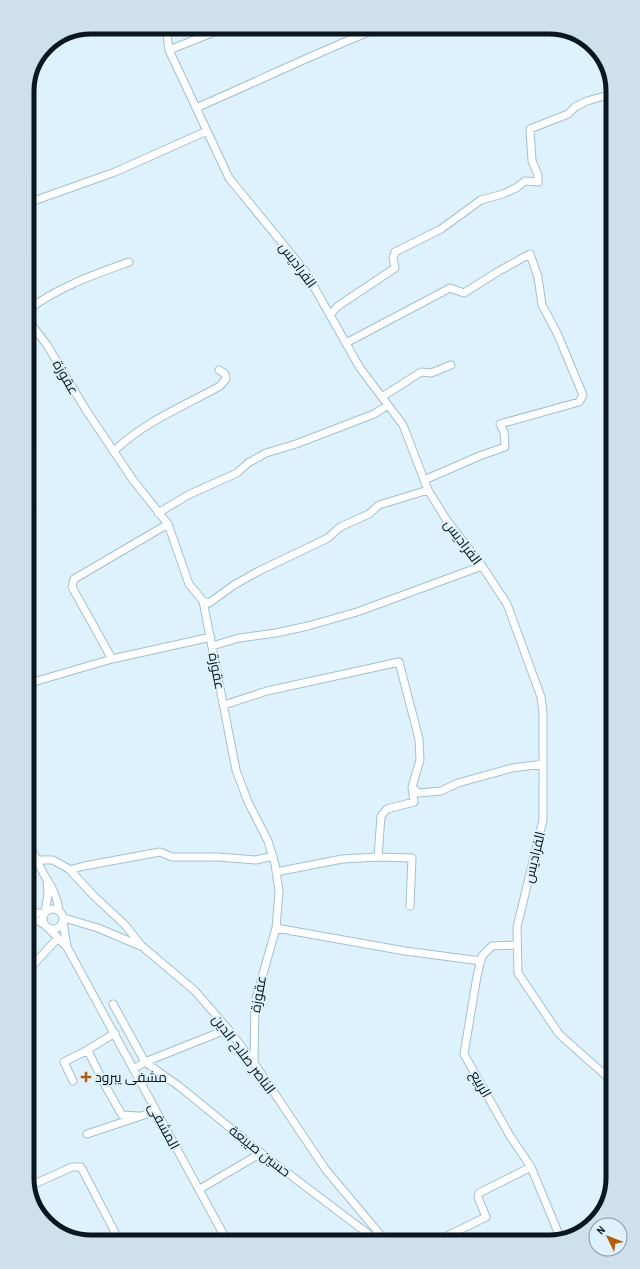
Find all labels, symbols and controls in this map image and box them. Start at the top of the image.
street label: الفراديس [275,238,321,292]
street label: عقوزة [49,356,83,398]
street label: الفراديس [440,516,486,568]
street label: عقوزة [205,651,229,691]
street label: الفراديس [519,829,549,885]
street label: عقوزة [246,974,270,1014]
street label: الناصر صلاح الدين [208,1011,280,1097]
street label: الربيع [466,1067,496,1101]
place label: مشفى يبرود [95,1068,167,1086]
marker: مشفى يبرود [80,1071,92,1083]
street label: المشفى [144,1100,184,1152]
street label: حسين صيبعة [225,1121,295,1181]
north arrow [588,1217,628,1257]
text: N [593,1223,608,1237]

